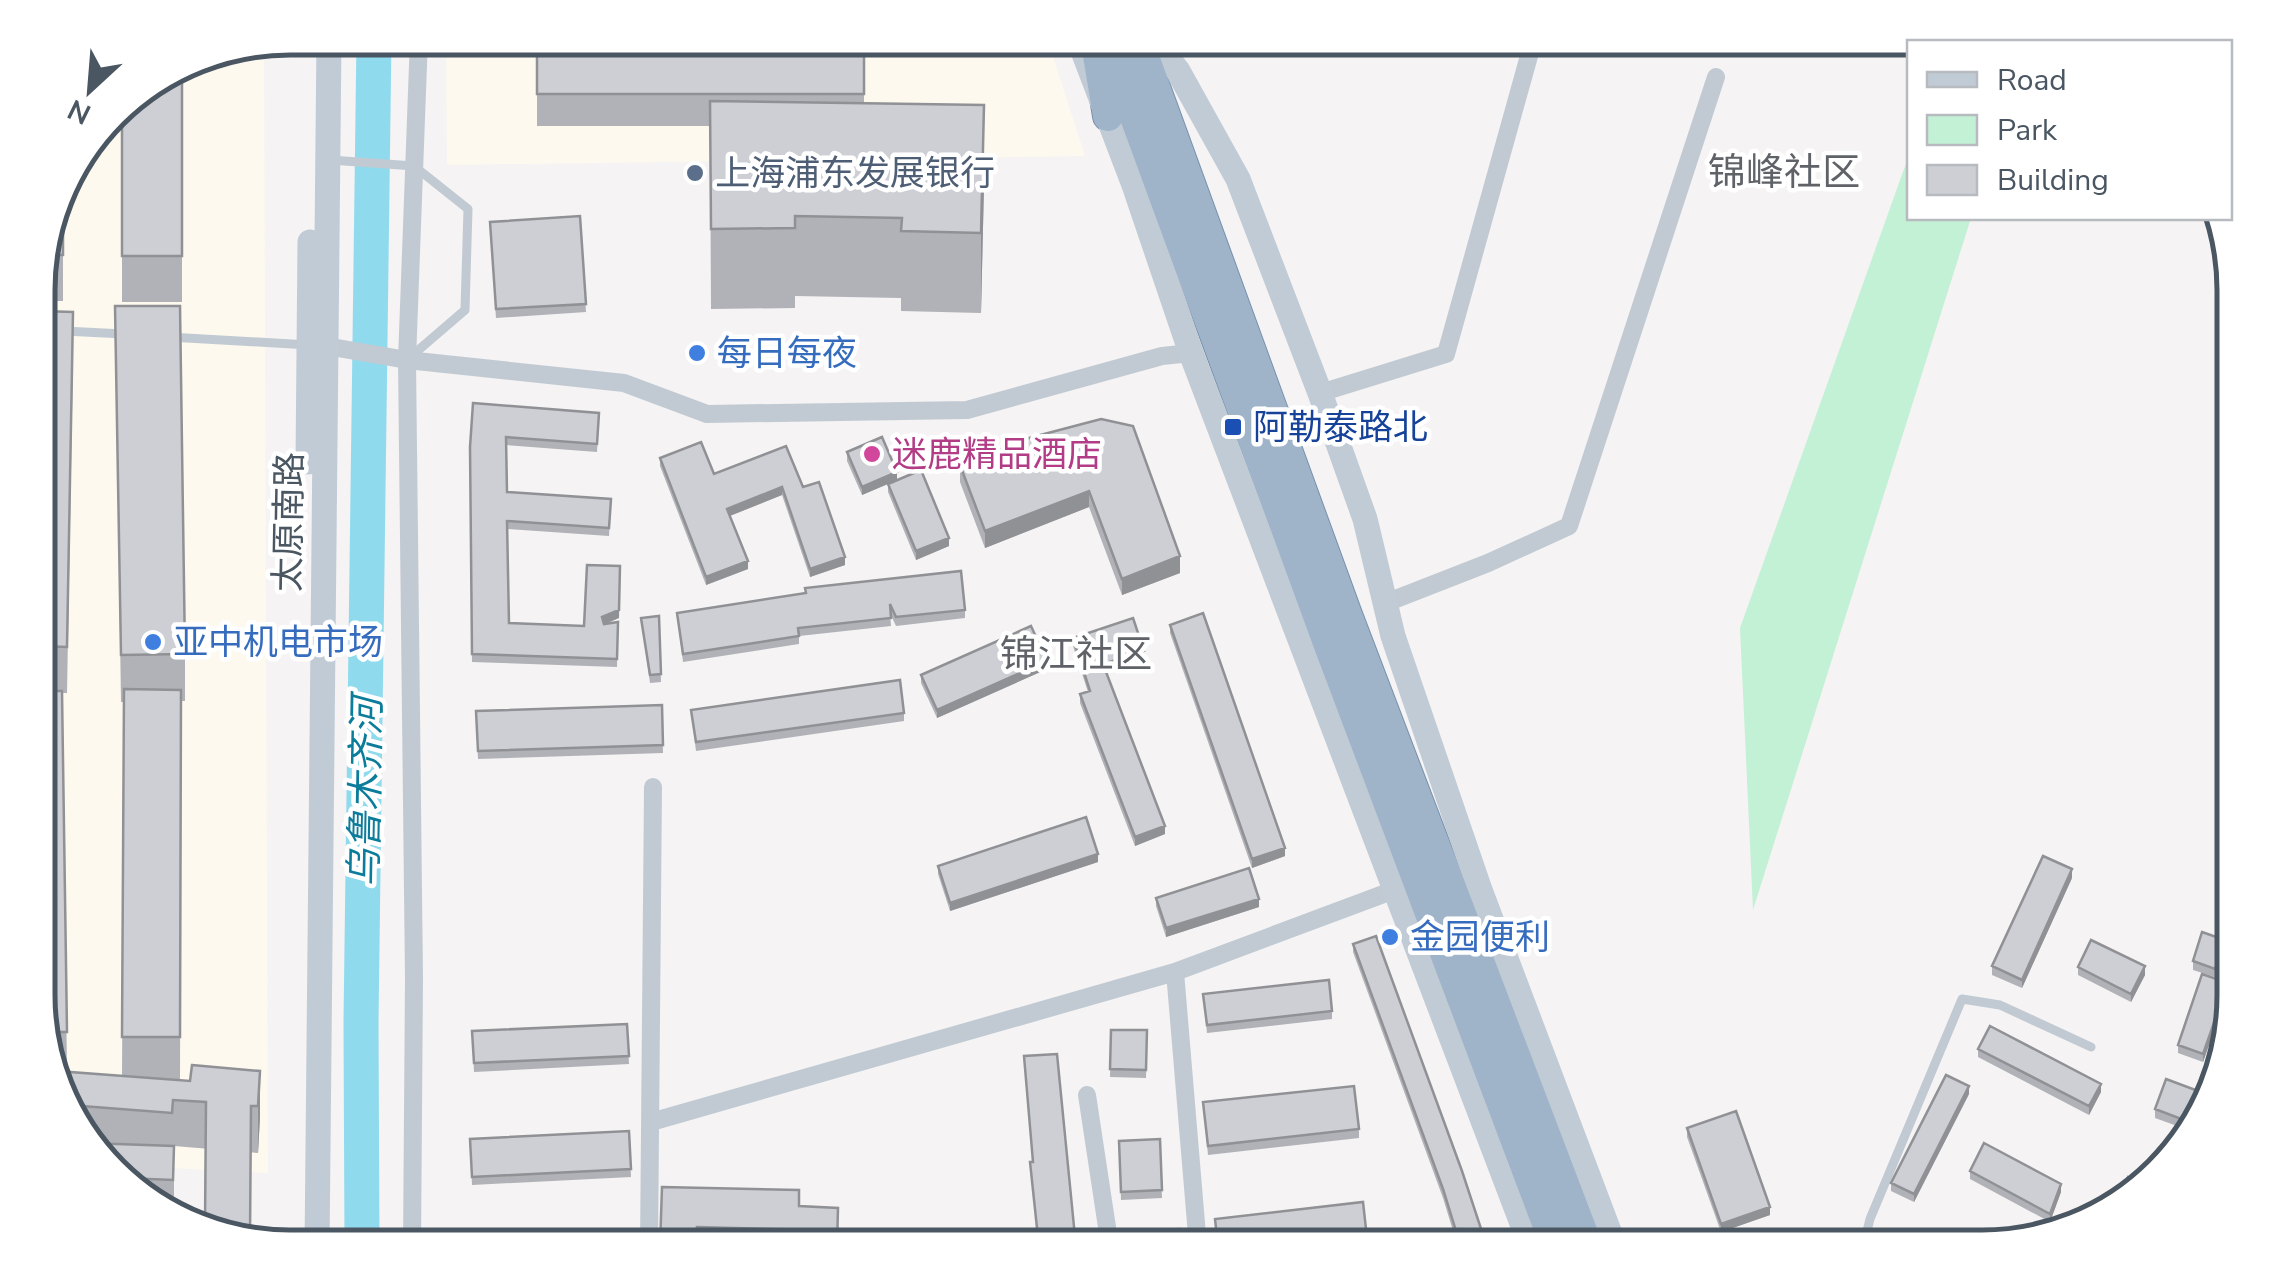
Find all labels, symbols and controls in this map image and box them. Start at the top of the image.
north arrow [40,40,140,140]
legend [1907,40,2232,220]
text: Road [1997,60,2067,101]
text: N [62,90,97,133]
text: Park [1997,110,2058,151]
district label: 锦峰社区 [1708,147,1860,198]
place label: 上海浦东发展银行 [715,150,995,197]
text: Building [1997,160,2109,201]
marker: 上海浦东发展银行 [684,162,706,184]
place label: 每日每夜 [717,330,857,377]
marker: 每日每夜 [686,342,708,364]
place label: 阿勒泰路北 [1253,404,1428,451]
marker: 阿勒泰路北 [1222,416,1244,438]
place label: 迷鹿精品酒店 [892,431,1102,478]
marker: 迷鹿精品酒店 [861,443,883,465]
street label: 太原南路 [264,452,314,592]
place label: 亚中机电市场 [173,619,383,666]
district label: 锦江社区 [1000,629,1152,680]
marker: 亚中机电市场 [142,631,164,653]
water label: 乌鲁木齐河 [339,690,393,887]
place label: 金园便利 [1410,914,1550,961]
marker: 金园便利 [1379,926,1401,948]

